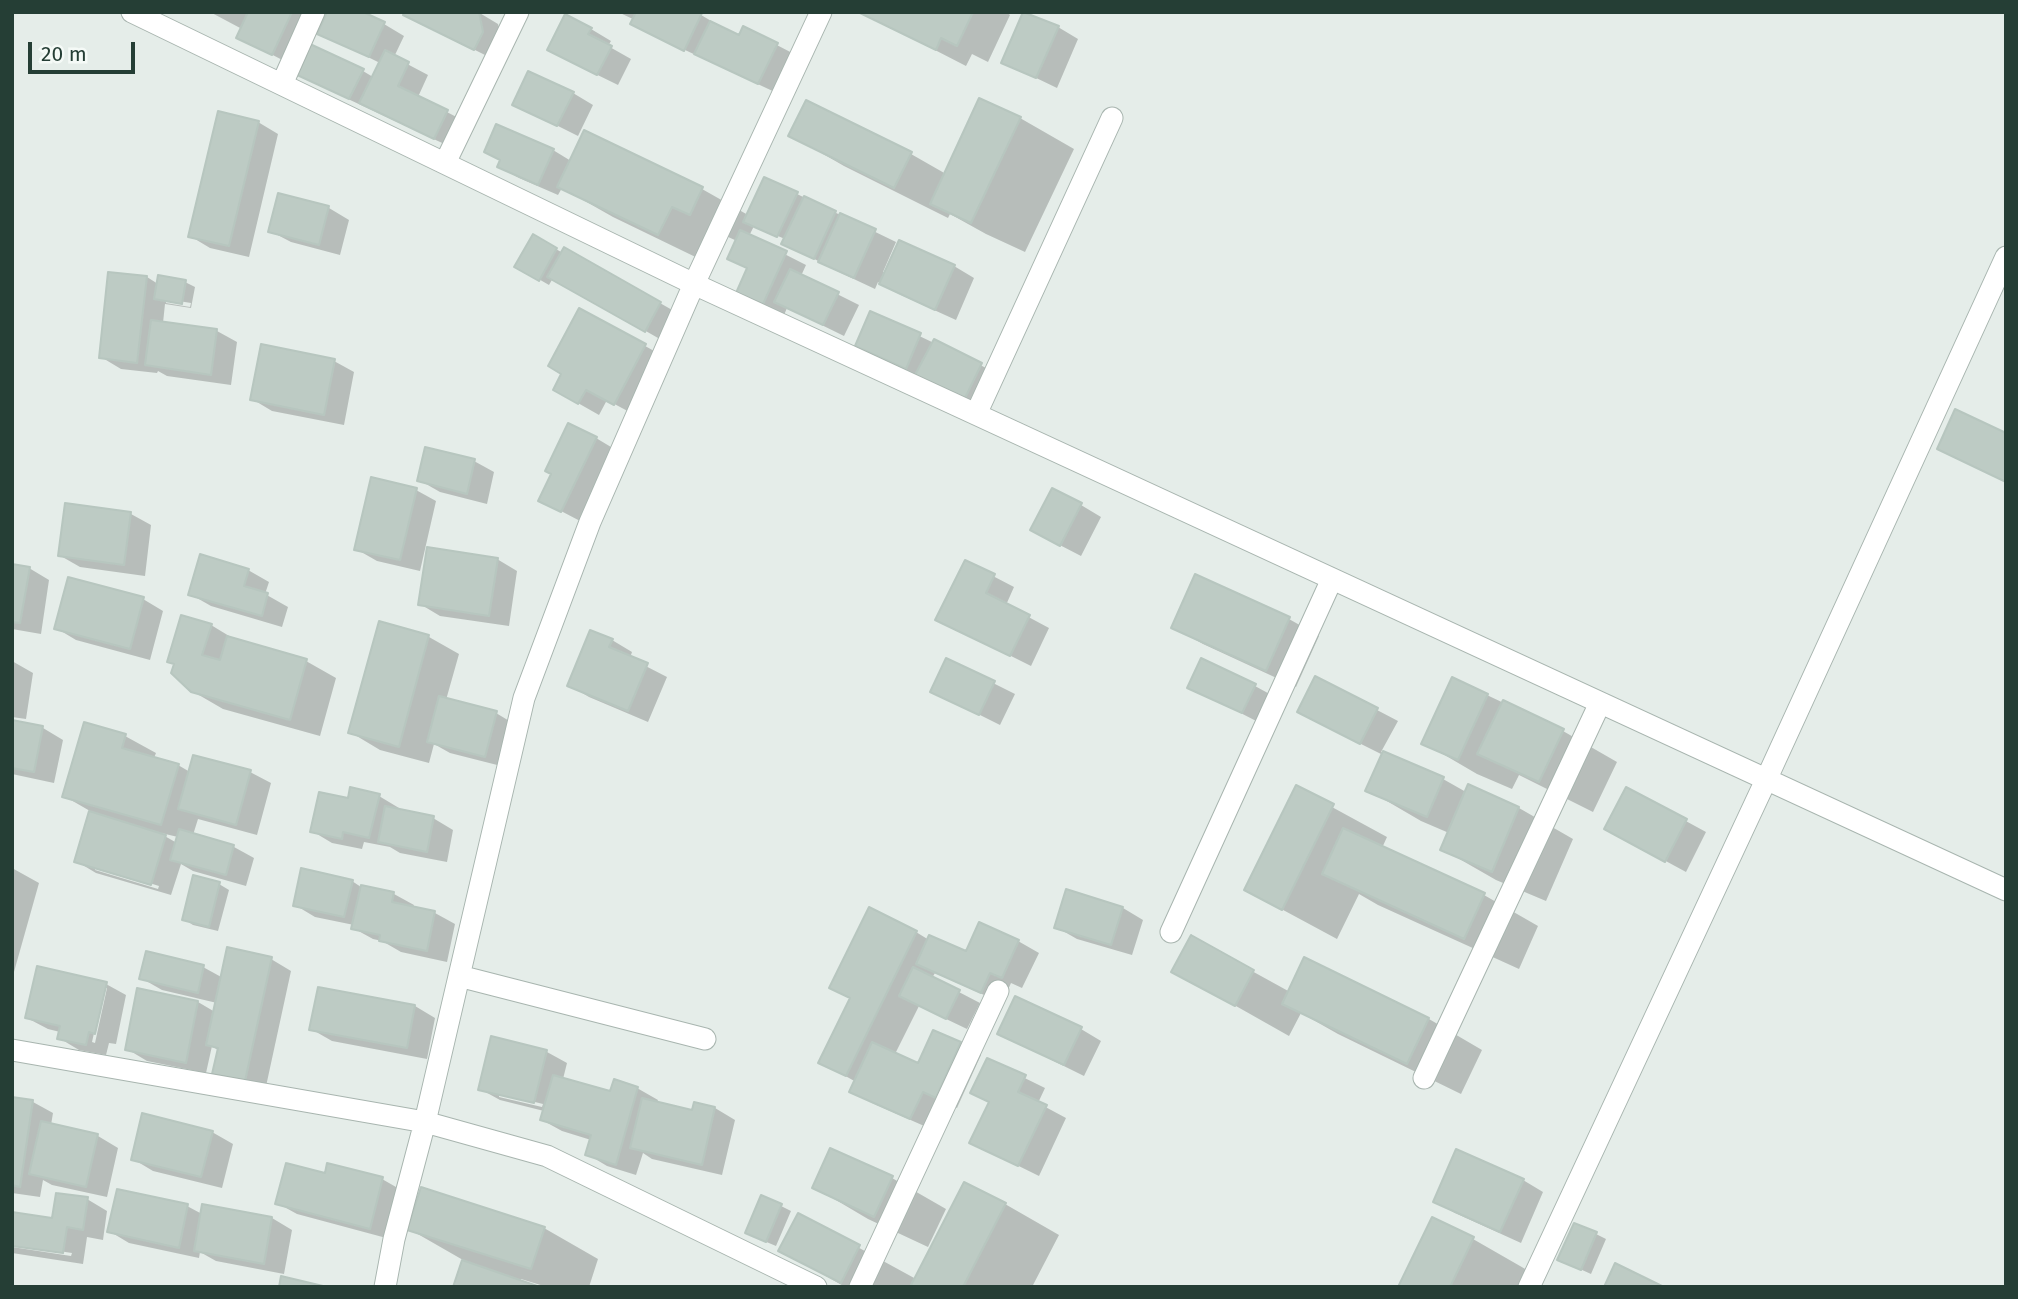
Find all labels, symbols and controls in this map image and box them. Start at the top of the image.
scale bar [32,28,138,72]
text: 20 m [41,41,87,67]

